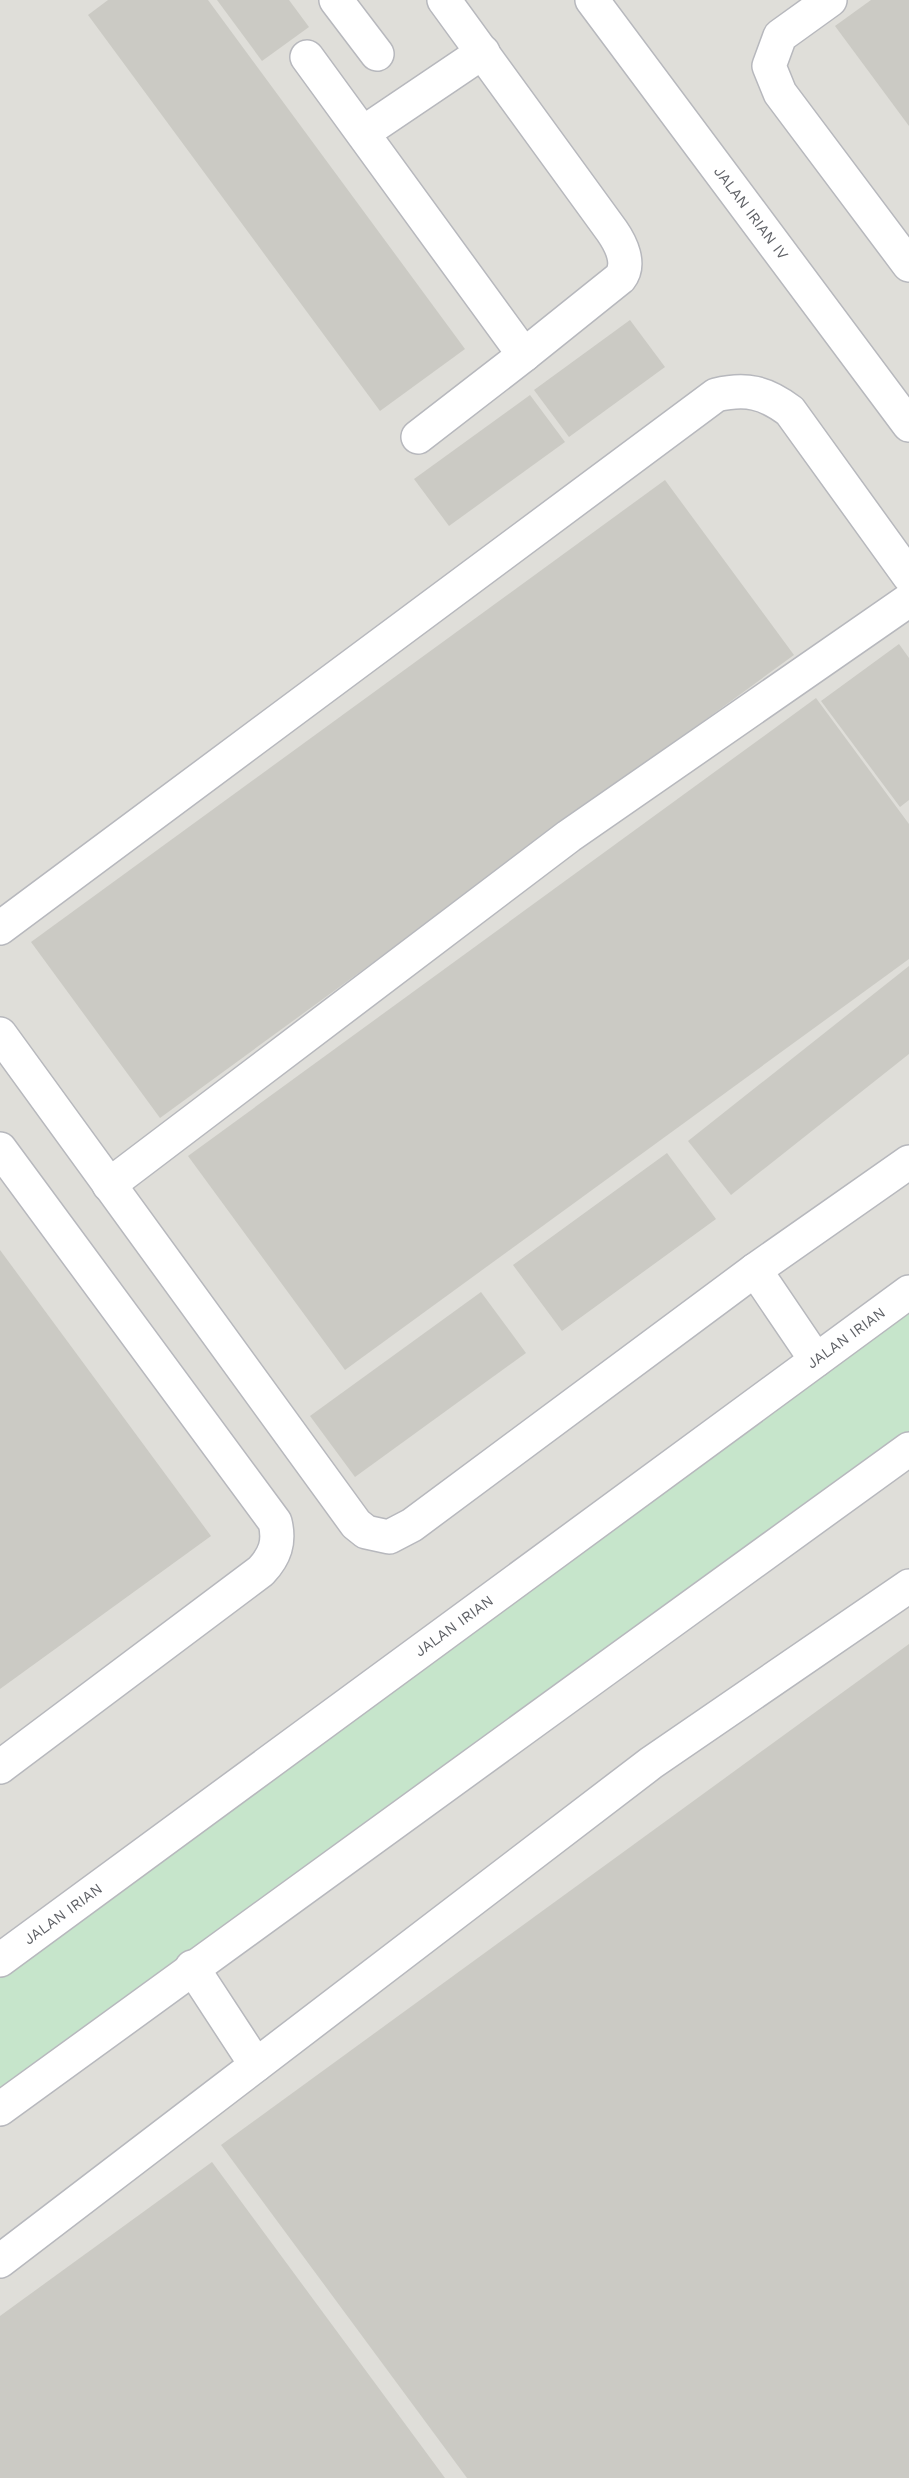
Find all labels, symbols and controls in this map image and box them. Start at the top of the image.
street label: JALAN IRIAN IV [710,163,792,263]
street label: JALAN IRIAN [803,1303,889,1373]
street label: JALAN IRIAN [411,1591,497,1661]
street label: JALAN IRIAN [20,1879,106,1949]

